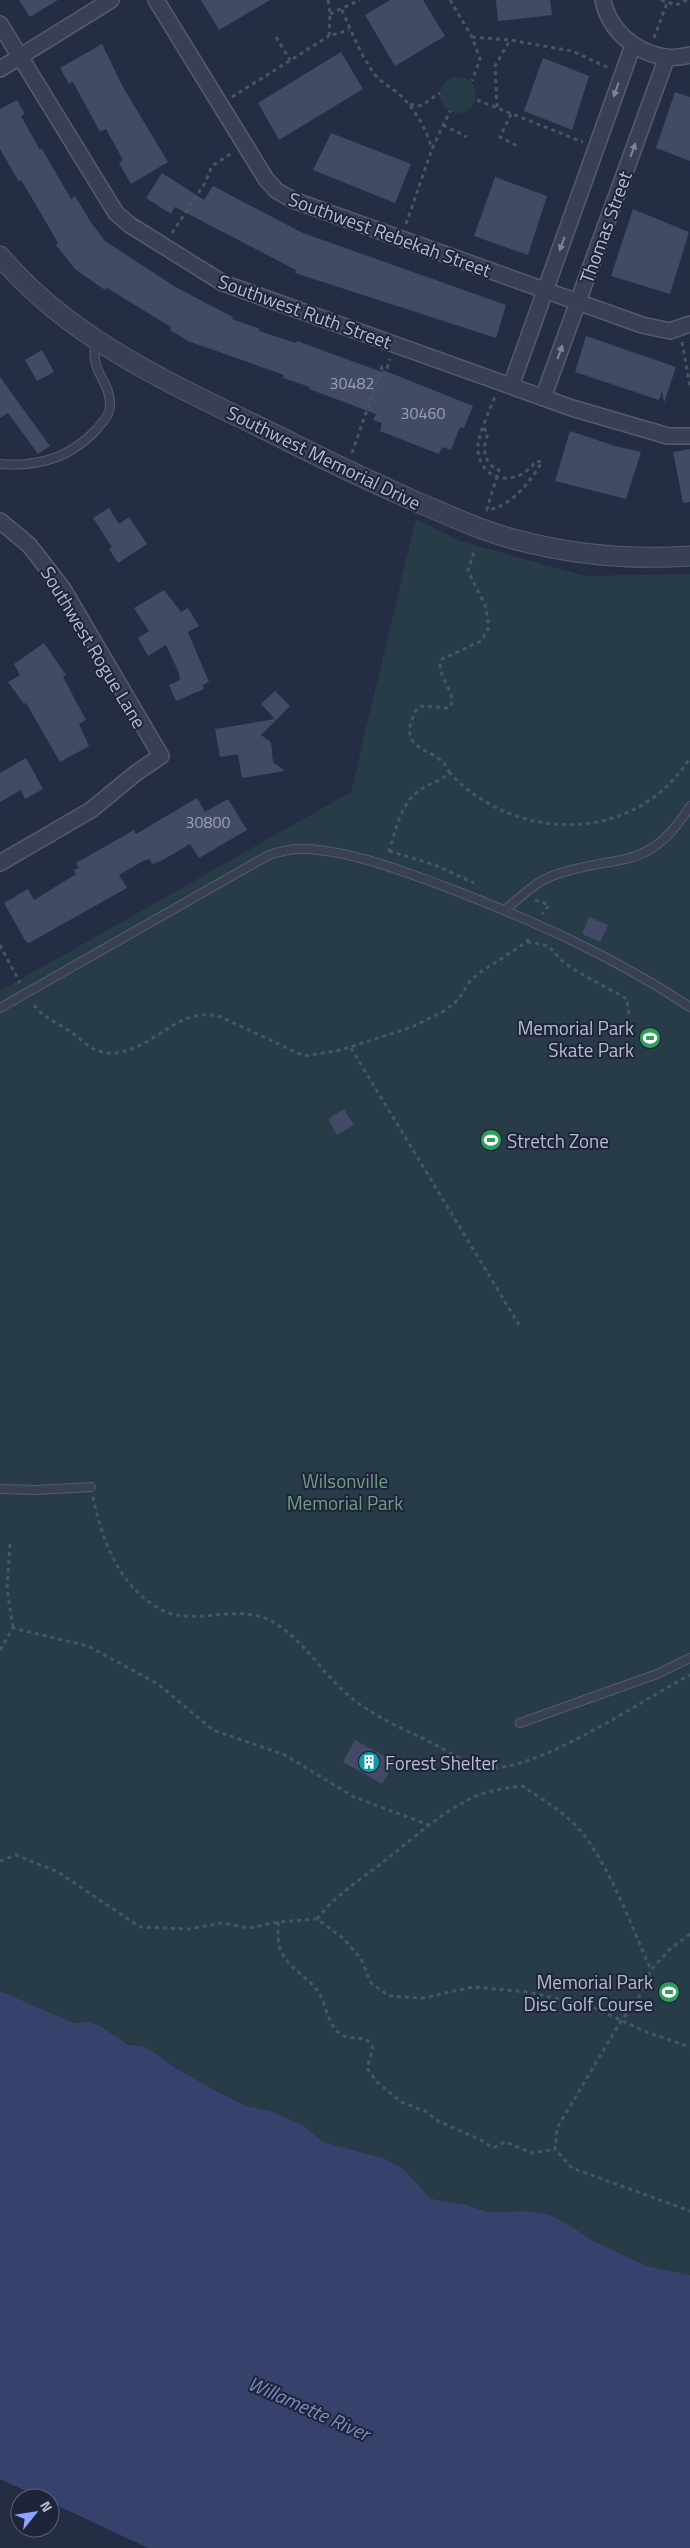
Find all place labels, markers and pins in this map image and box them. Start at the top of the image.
place label: Memorial Park Skate Park [517,1013,634,1064]
sports icon: Memorial Park Skate Park [638,1026,662,1050]
place label: Stretch Zone [507,1126,609,1155]
sports icon: Stretch Zone [479,1128,503,1152]
place label: Forest Shelter [385,1748,498,1777]
building icon: Forest Shelter [357,1750,381,1774]
place label: Memorial Park Disc Golf Course [523,1967,653,2018]
sports icon: Memorial Park Disc Golf Course [657,1980,681,2004]

